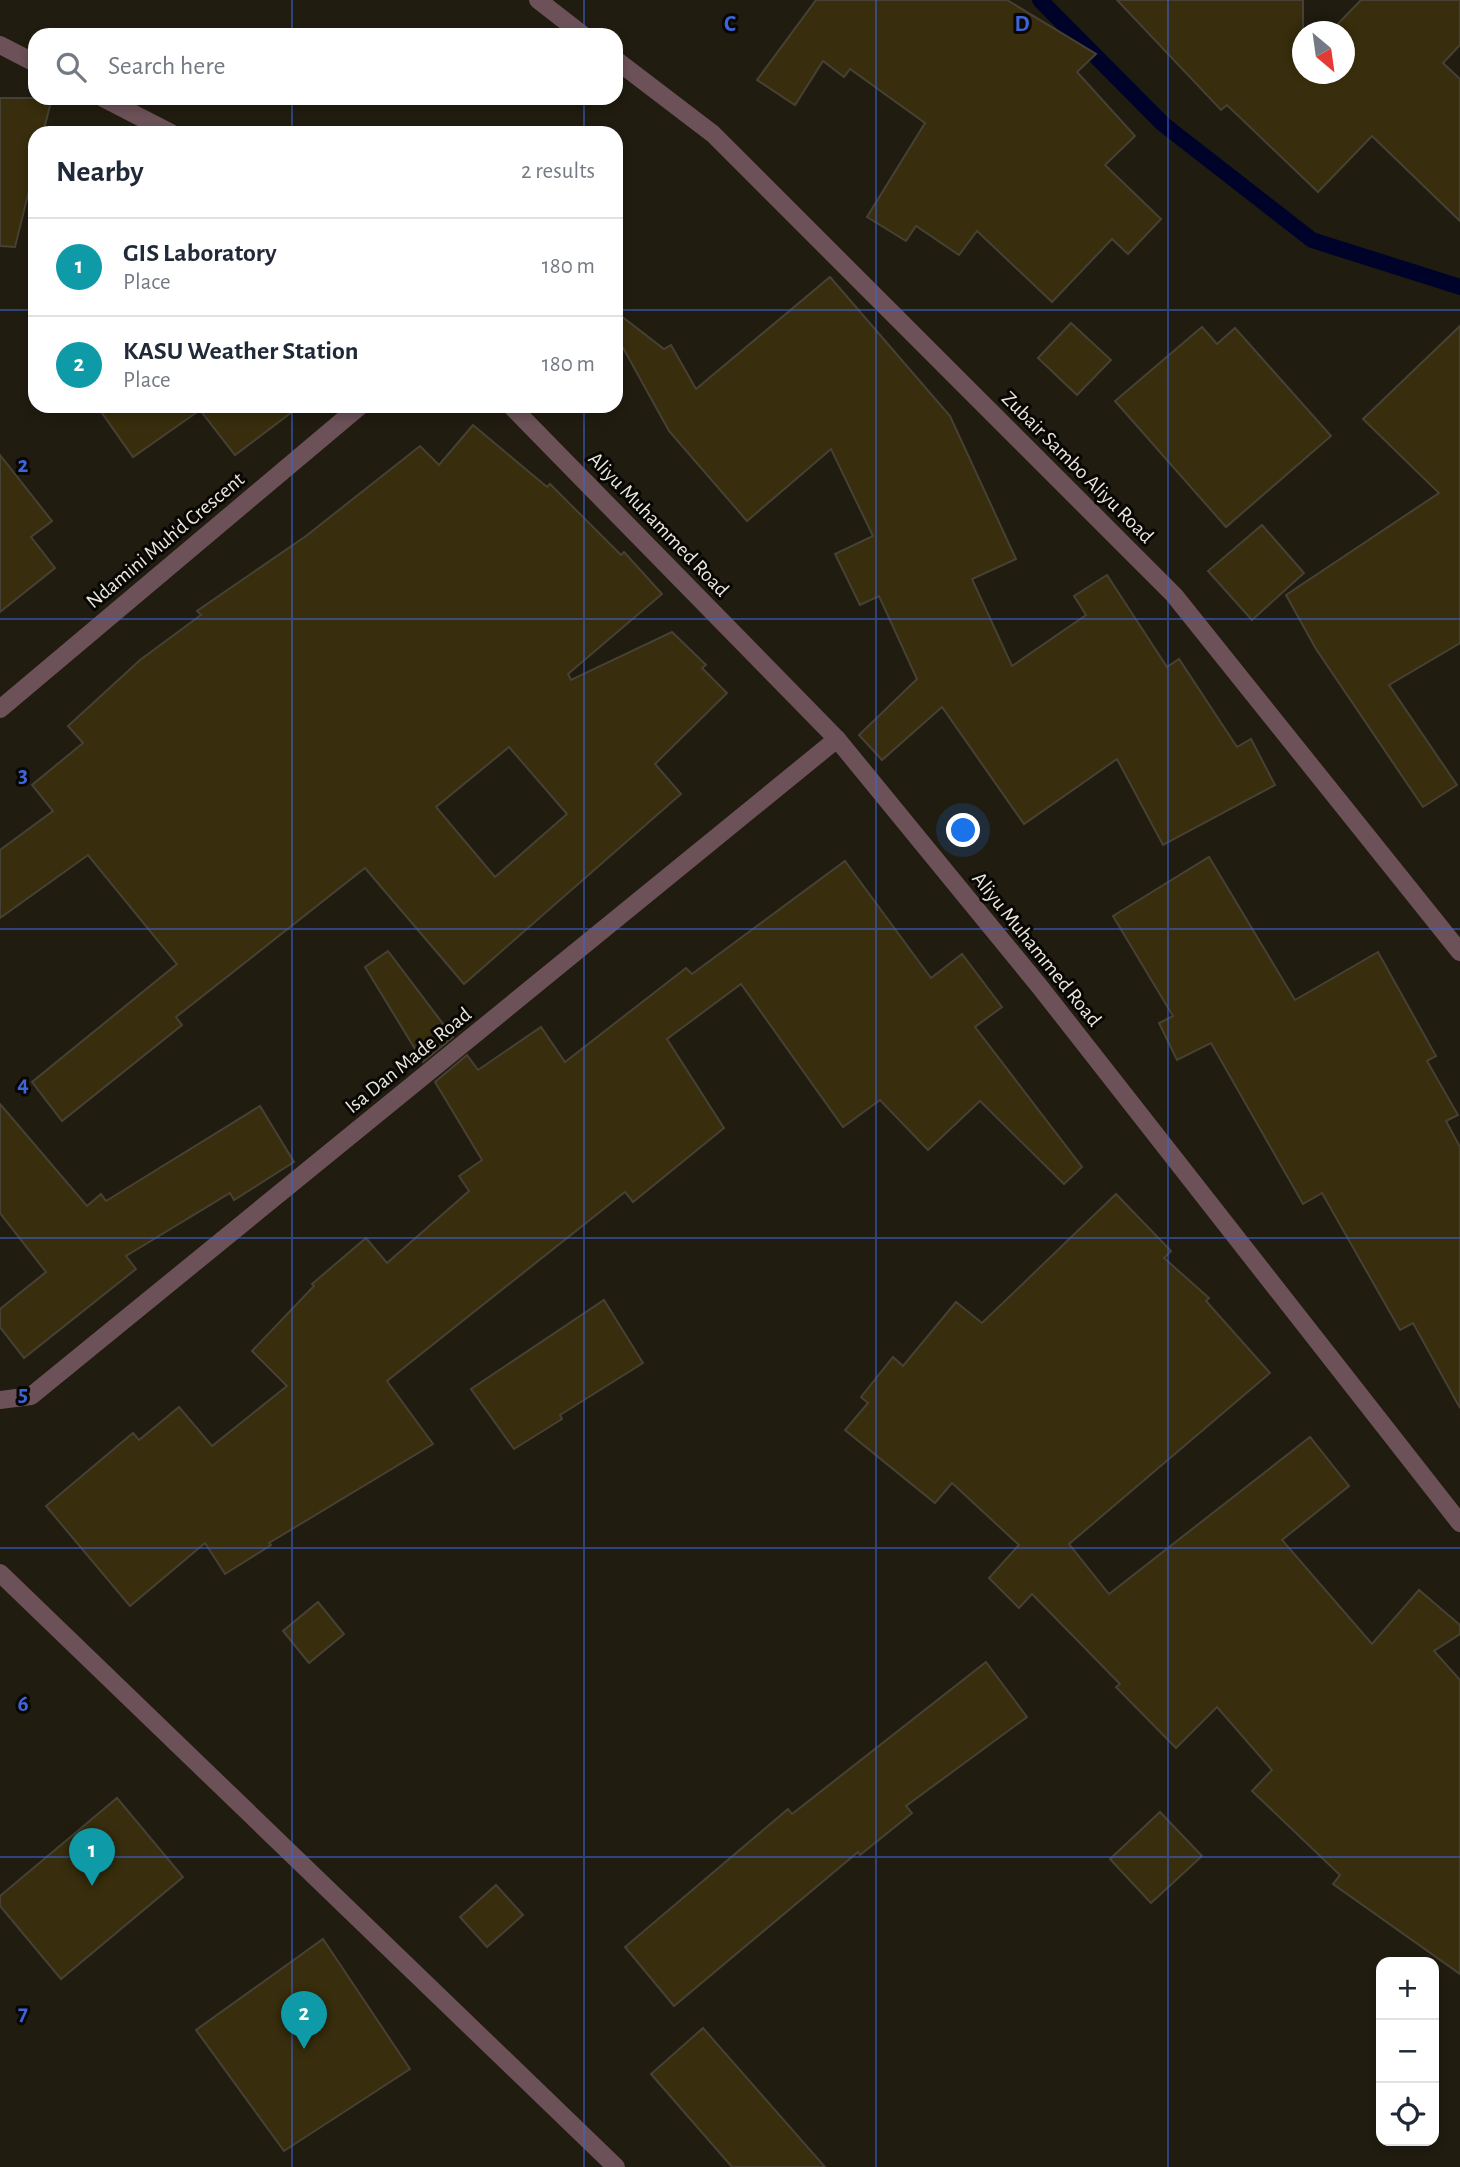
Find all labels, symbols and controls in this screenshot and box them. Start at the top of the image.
text: C [724,13,736,36]
text: D [1014,13,1030,36]
north arrow [1292,21,1355,84]
search box [28,28,623,105]
icon: search [52,48,90,86]
text: Search here [108,53,226,79]
text: Nearby [56,157,144,187]
text: 2 results [521,160,595,183]
text: GIS Laboratory [123,240,277,266]
text: 1 [75,255,83,278]
text: 180 m [542,255,595,278]
text: Place [123,271,171,294]
text: KASU Weather Station [123,338,358,364]
text: 2 [74,353,84,376]
text: 180 m [542,353,595,376]
text: Place [123,369,171,392]
street label: Zubair Sambo Aliyu Road [998,387,1158,547]
street label: Aliyu Muhammed Road [584,448,733,601]
text: 2 [18,454,29,477]
street label: Ndamini Muh'd Crescent [82,468,249,612]
text: 3 [18,764,28,787]
your location [946,813,980,847]
street label: Aliyu Muhammed Road [968,868,1105,1031]
street label: Isa Dan Made Road [341,1003,475,1117]
text: 4 [17,1073,29,1096]
text: 5 [18,1383,28,1406]
text: 6 [17,1693,29,1716]
pin: 1 [69,1828,115,1886]
map controls [1376,1957,1439,2146]
button: + [1376,1957,1439,2020]
pin: 2 [281,1991,327,2049]
text: 7 [18,2002,28,2025]
button: − [1376,2020,1439,2083]
button: locate [1376,2083,1439,2146]

